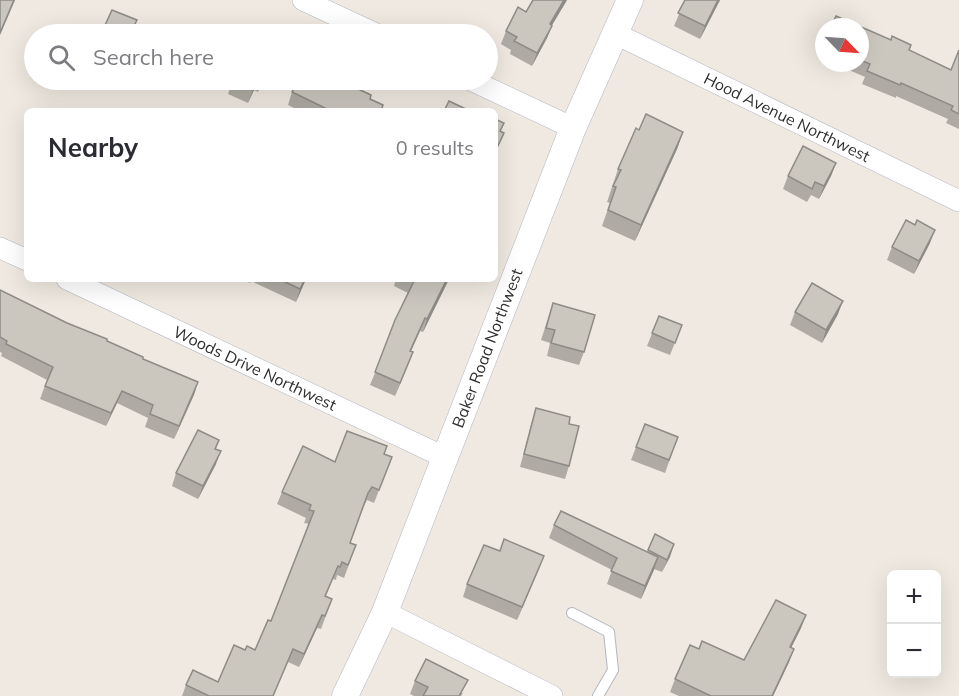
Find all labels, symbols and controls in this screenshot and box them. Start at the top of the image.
north arrow [815,18,869,72]
search box [24,24,498,90]
icon: search [45,41,78,74]
text: Search here [93,43,214,71]
street label: Hood Avenue Northwest [701,68,874,166]
text: Nearby [48,131,138,164]
text: 0 results [396,135,474,160]
street label: Baker Road Northwest [447,265,527,430]
street label: Woods Drive Northwest [170,321,340,415]
map controls [887,570,941,678]
button: + [887,570,941,624]
button: − [887,624,941,678]

